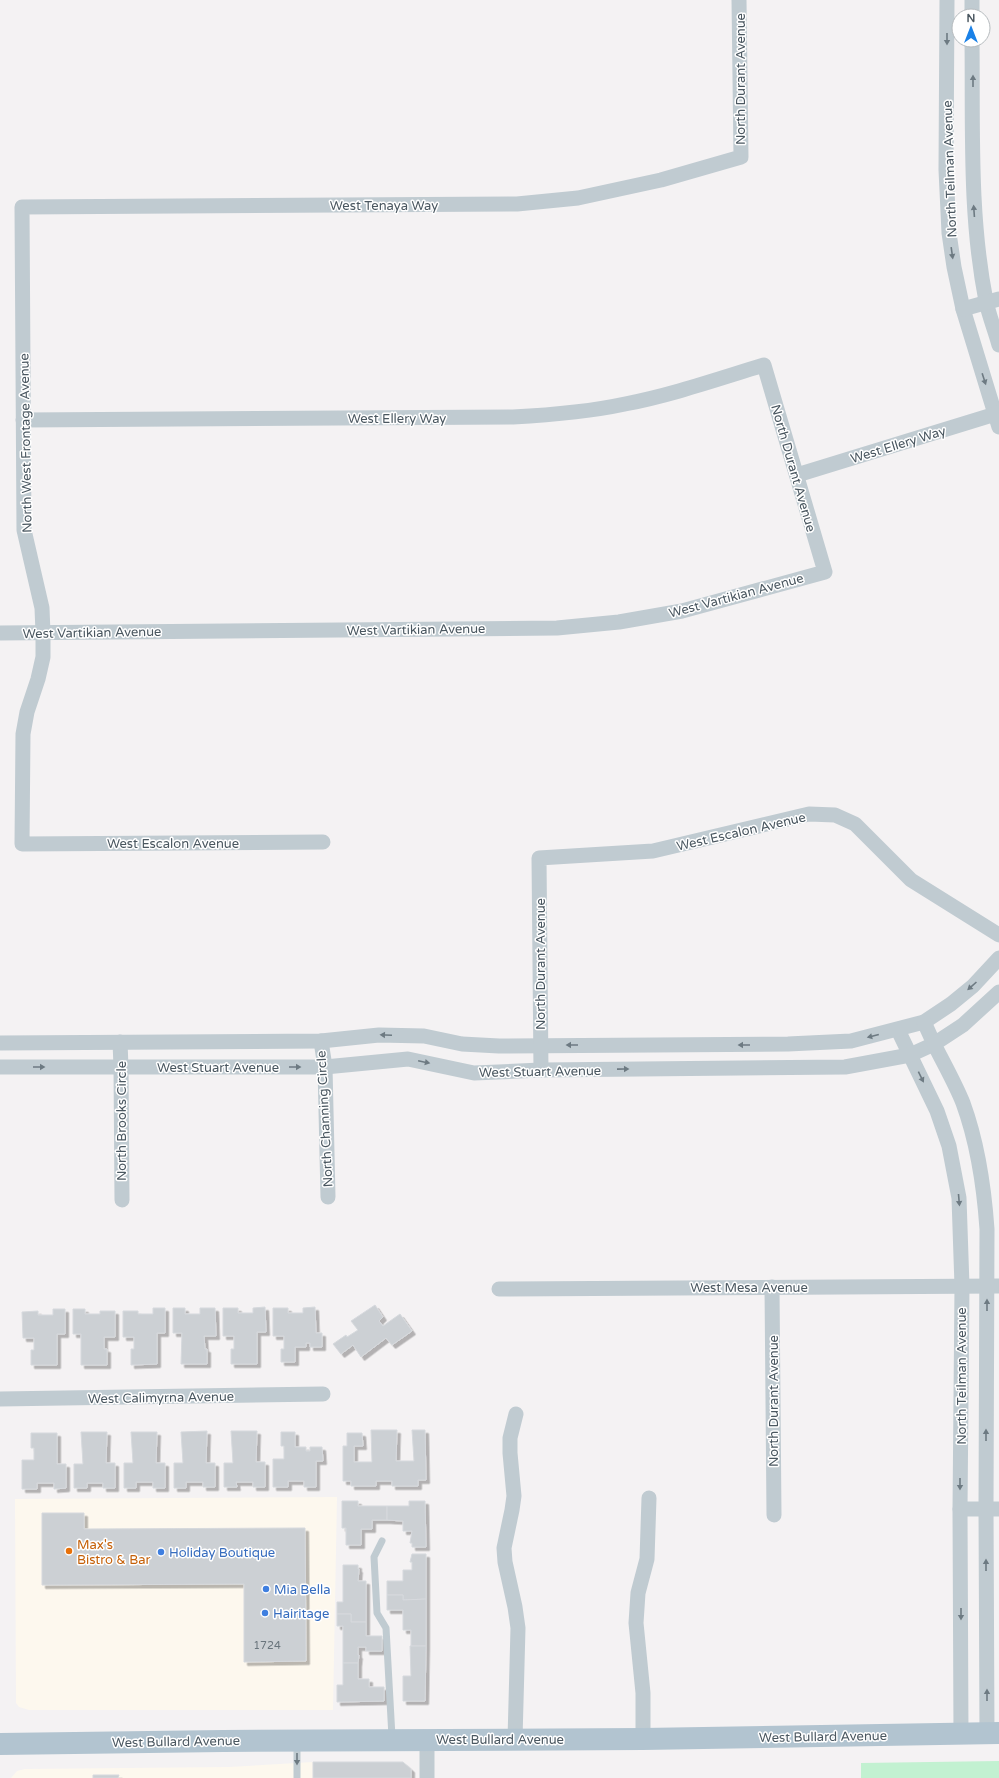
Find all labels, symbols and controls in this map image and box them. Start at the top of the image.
north arrow [951,8,991,48]
text: N [967,12,975,25]
street label: North Durant Avenue [733,13,749,145]
one-way arrow [944,33,950,46]
one-way arrow [970,74,976,87]
street label: North Teilman Avenue [940,100,960,238]
street label: West Tenaya Way [330,198,438,214]
one-way arrow [971,204,978,217]
one-way arrow [949,247,955,259]
street label: North West Frontage Avenue [16,353,36,533]
one-way arrow [981,373,987,385]
street label: North Durant Avenue [767,403,819,534]
street label: West Ellery Way [348,411,446,427]
street label: West Ellery Way [849,423,948,467]
street label: West Vartikian Avenue [667,570,805,622]
street label: West Vartikian Avenue [347,621,485,639]
street label: West Vartikian Avenue [23,624,161,642]
street label: West Escalon Avenue [675,809,807,855]
street label: West Escalon Avenue [107,836,239,852]
street label: North Durant Avenue [533,898,549,1030]
one-way arrow [967,981,977,991]
one-way arrow [379,1032,392,1038]
one-way arrow [867,1033,879,1039]
one-way arrow [565,1042,578,1048]
one-way arrow [737,1042,750,1048]
street label: North Channing Circle [313,1050,337,1188]
street label: West Stuart Avenue [157,1060,279,1076]
one-way arrow [418,1060,430,1066]
street label: North Brooks Circle [114,1061,130,1181]
street label: West Stuart Avenue [479,1063,601,1081]
one-way arrow [33,1064,46,1070]
one-way arrow [289,1064,302,1070]
one-way arrow [617,1066,630,1072]
one-way arrow [918,1071,924,1083]
one-way arrow [956,1194,963,1206]
street label: West Mesa Avenue [690,1280,808,1296]
one-way arrow [984,1298,990,1311]
street label: North Teilman Avenue [954,1307,970,1445]
street label: North Durant Avenue [766,1335,782,1467]
street label: West Calimyrna Avenue [88,1389,234,1407]
one-way arrow [983,1428,989,1441]
one-way arrow [957,1478,963,1491]
place label: Max's Bistro & Bar [77,1537,151,1568]
place label: Holiday Boutique [169,1545,275,1561]
marker: Max's Bistro & Bar [64,1546,74,1556]
marker: Holiday Boutique [156,1547,166,1557]
one-way arrow [983,1558,989,1571]
place label: Mia Bella [274,1582,330,1598]
marker: Mia Bella [261,1584,271,1594]
place label: Hairitage [273,1606,329,1622]
marker: Hairitage [260,1608,270,1618]
one-way arrow [958,1608,964,1621]
house number: 1724 [253,1639,281,1652]
one-way arrow [984,1688,990,1701]
street label: West Bullard Avenue [759,1728,887,1746]
street label: West Bullard Avenue [436,1732,564,1748]
street label: West Bullard Avenue [112,1733,240,1751]
one-way arrow [294,1753,300,1766]

